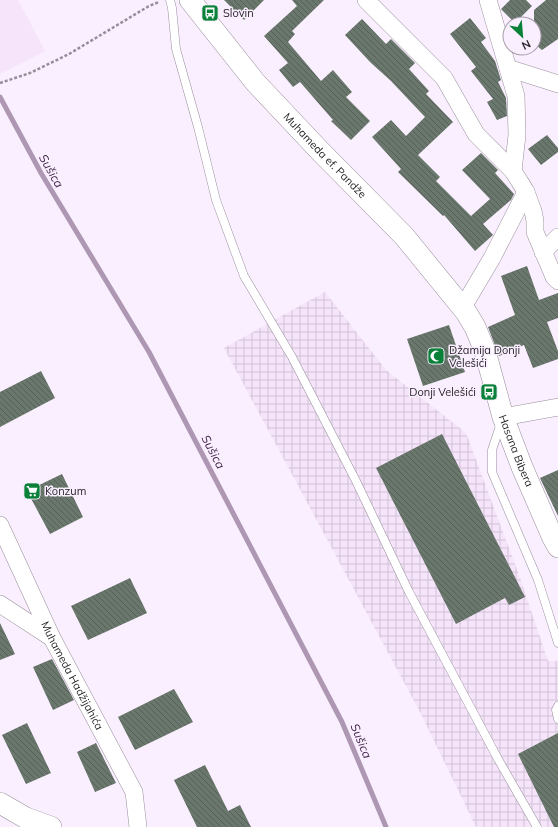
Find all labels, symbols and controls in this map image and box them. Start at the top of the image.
bus stop icon: Slovin [200,3,220,23]
place label: Slovin [223,6,254,20]
north arrow [502,16,542,56]
text: N [520,37,533,53]
street label: Muhameda ef. Pandže [280,110,370,201]
water label: Sušica [36,151,67,190]
place label: Džamija Donji Velešići [449,343,520,370]
mosque icon: Džamija Donji Velešići [426,346,446,366]
bus stop icon: Donji Velešići [479,382,499,402]
place label: Donji Velešići [409,385,476,399]
street label: Hasana Bibera [496,413,537,489]
water label: Sušica [198,432,229,471]
supermarket icon: Konzum [22,481,42,501]
place label: Konzum [45,484,86,498]
street label: Muhameda Hadžijahića [38,619,107,732]
water label: Sušica [347,721,375,760]

